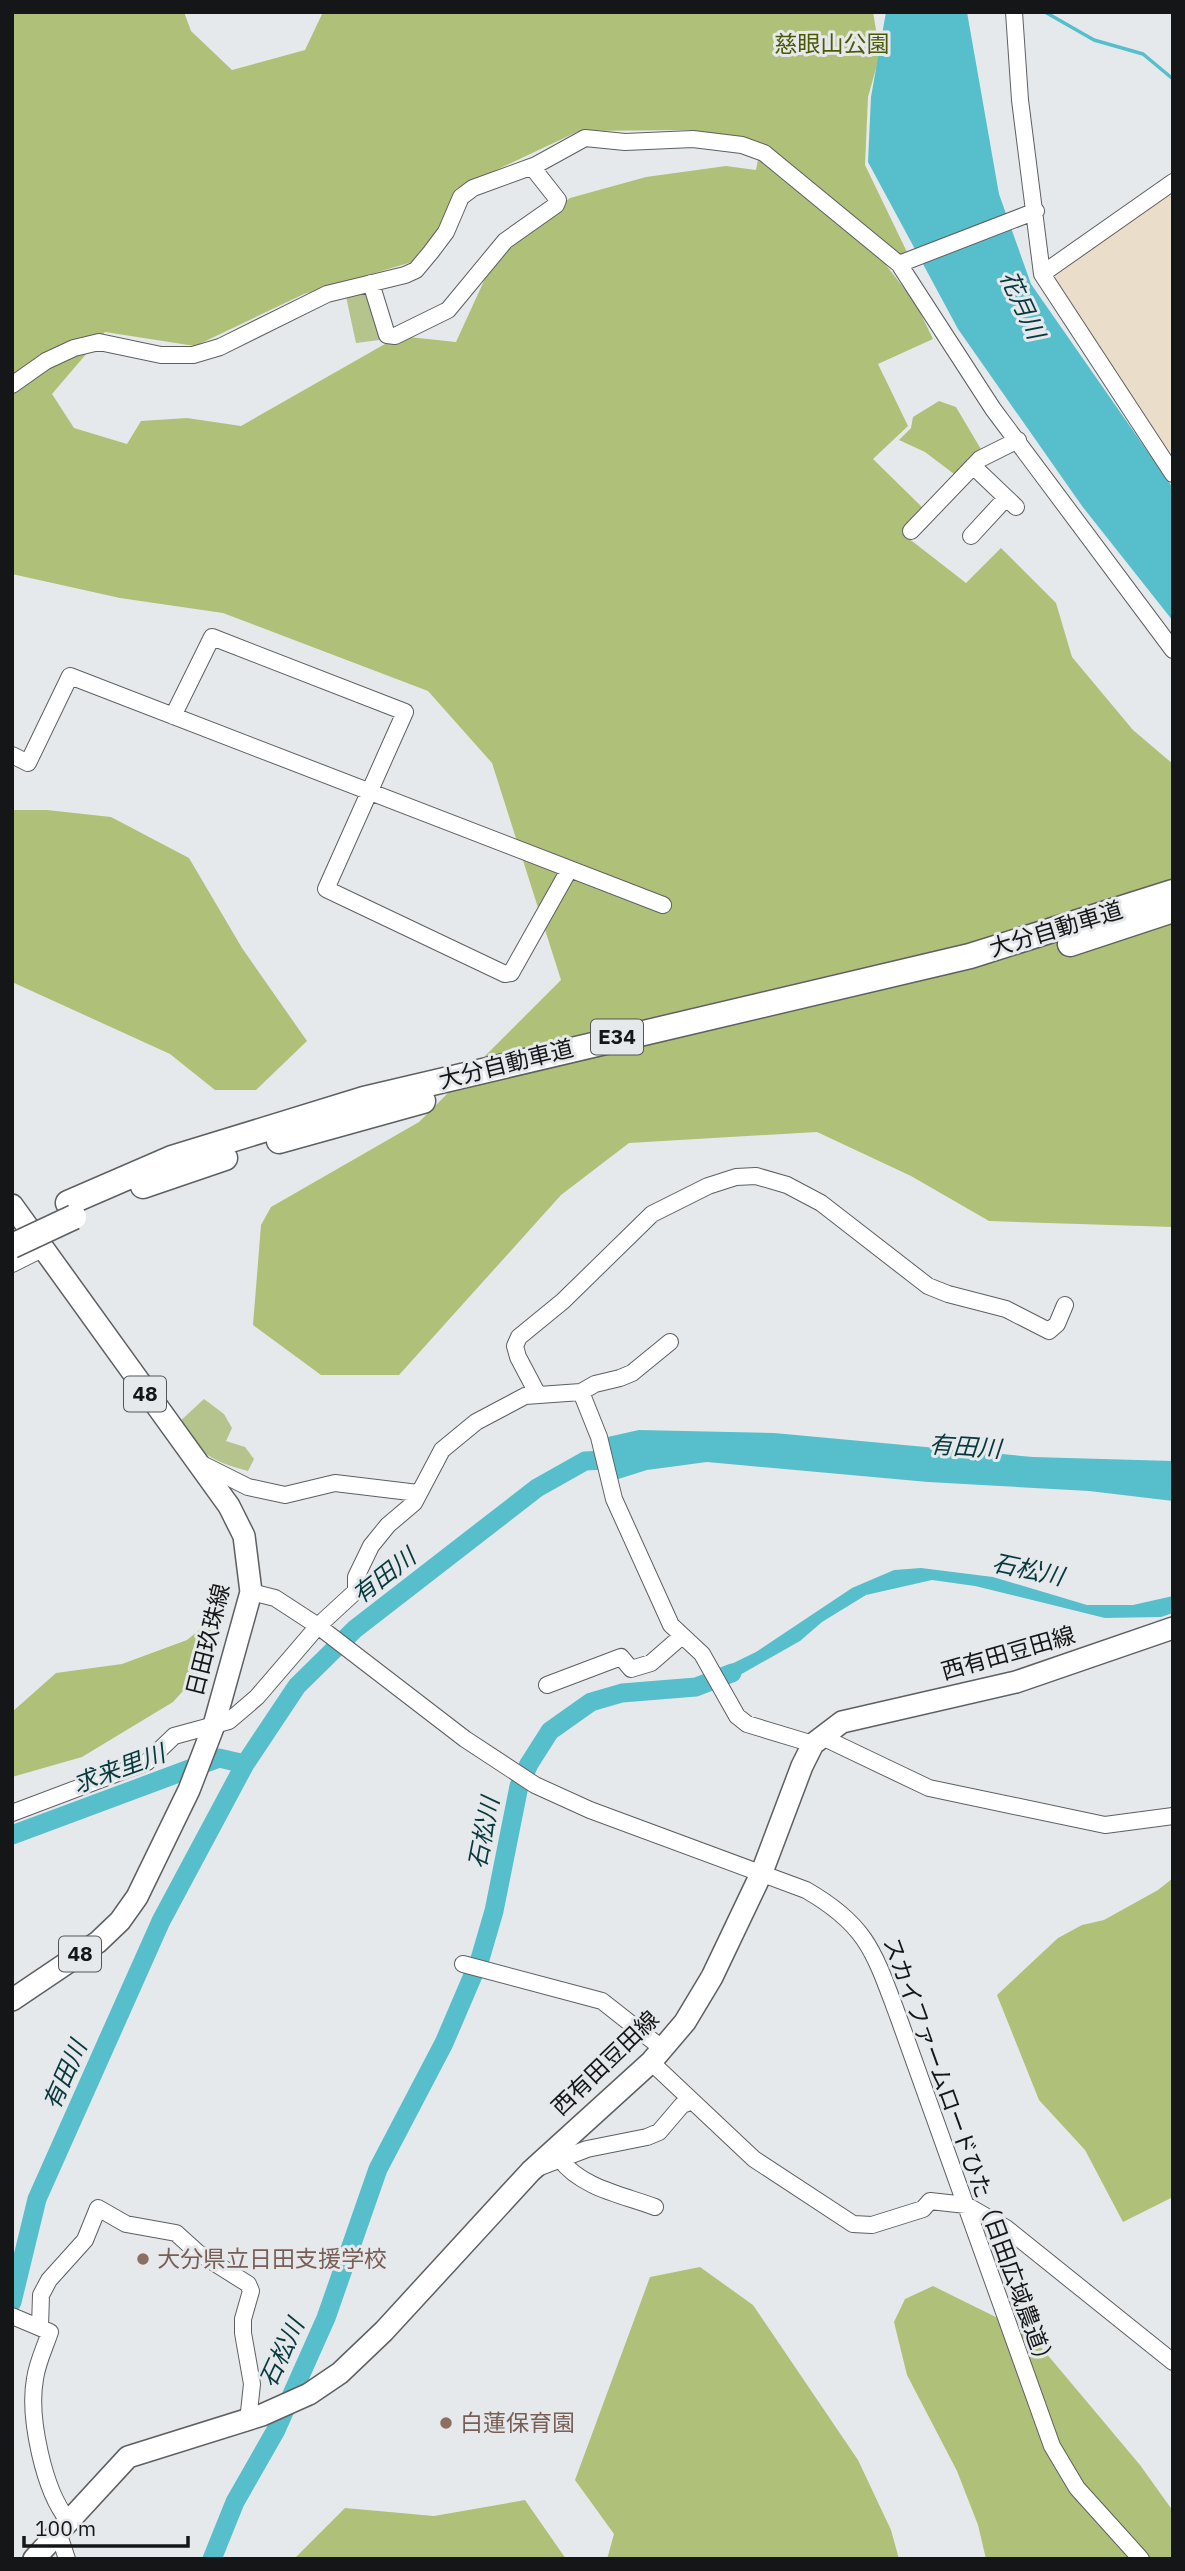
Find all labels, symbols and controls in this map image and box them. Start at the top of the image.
park label: 慈眼山公園 [775,28,890,58]
water label: 花月川 [993,265,1054,347]
street label: 大分自動車道 [985,894,1126,963]
road number: E34 [591,1020,643,1054]
street label: 大分自動車道 [435,1032,576,1094]
road number: 48 [124,1376,166,1412]
water label: 有田川 [928,1428,1005,1465]
water label: 有田川 [345,1539,424,1610]
water label: 石松川 [990,1546,1070,1593]
street label: 日田玖珠線 [179,1580,235,1699]
street label: 西有田豆田線 [937,1619,1078,1685]
water label: 求来里川 [68,1736,172,1800]
water label: 石松川 [460,1791,506,1871]
street label: スカイファームロードひた（日田広域農道） [877,1933,1063,2375]
road number: 48 [59,1937,101,1972]
street label: 西有田豆田線 [544,2004,664,2121]
water label: 有田川 [35,2032,95,2114]
place label: 大分県立日田支援学校 [157,2243,387,2273]
marker: 大分県立日田支援学校 [135,2251,151,2267]
water label: 石松川 [251,2310,312,2392]
place label: 白蓮保育園 [460,2407,575,2437]
marker: 白蓮保育園 [438,2415,454,2431]
scale bar [24,2504,189,2548]
text: 100 m [35,2514,96,2542]

